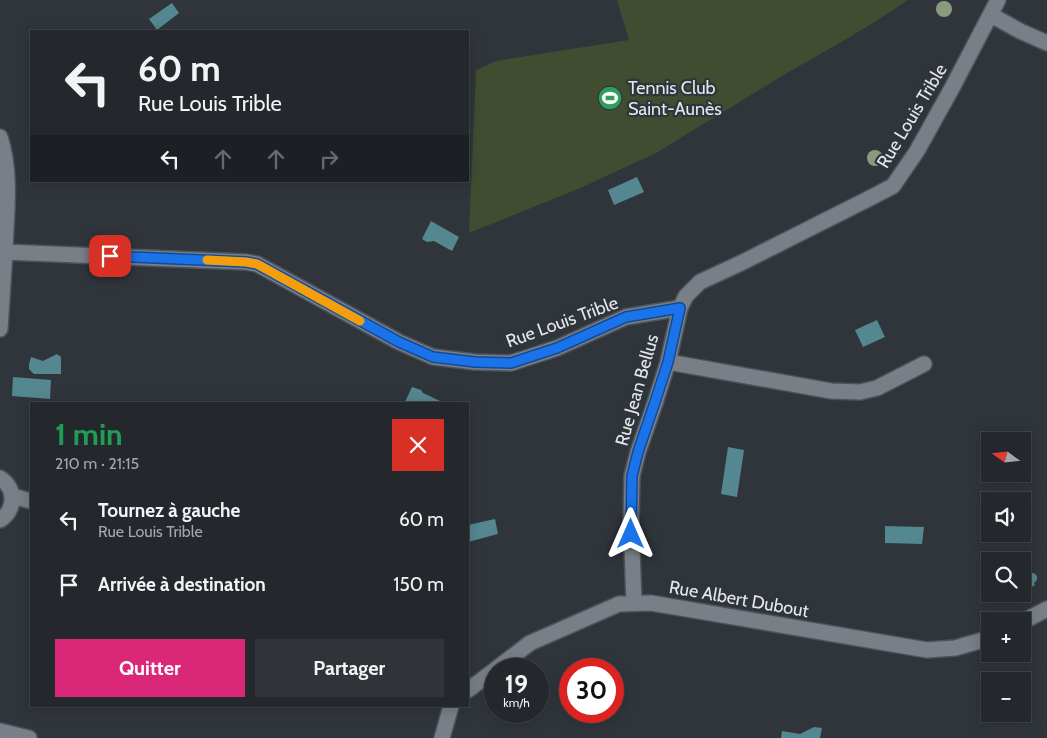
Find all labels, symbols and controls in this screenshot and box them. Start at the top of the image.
text: 60 m [138,47,221,90]
icon: left [55,50,120,115]
street label: Rue Louis Trible [872,60,952,172]
place label: Tennis Club Saint-Aunès [628,77,722,120]
sports icon: Tennis Club Saint-Aunès [597,85,623,111]
text: Rue Louis Trible [138,90,282,117]
icon: left [156,145,184,173]
icon: ahead [209,145,237,173]
icon: ahead [262,145,290,173]
icon: right [315,145,343,173]
pin [89,235,131,277]
icon: arrive [96,242,124,270]
street label: Rue Louis Trible [503,292,621,352]
street label: Rue Jean Bellus [611,332,663,448]
text: 1 min [55,416,123,453]
button: close [392,419,444,471]
north arrow [981,432,1031,482]
map controls [981,432,1031,722]
text: 210 m · 21:15 [55,454,139,473]
button: sound [981,492,1031,542]
text: Tournez à gauche [98,499,240,522]
icon: left [55,506,83,534]
position arrow [604,507,656,559]
text: 60 m [399,508,444,531]
text: Rue Louis Trible [98,522,203,541]
button: search [981,552,1031,602]
icon: arrive [55,571,83,599]
text: Arrivée à destination [98,573,266,596]
text: 150 m [393,573,444,596]
street label: Rue Albert Dubout [667,576,811,622]
button: + [981,612,1031,662]
button: Quitter [55,639,245,697]
button: Partager [255,639,444,697]
speed limit sign: 30 [559,658,624,723]
text: 19 [505,669,528,699]
button: − [981,672,1031,722]
text: km/h [503,695,530,710]

